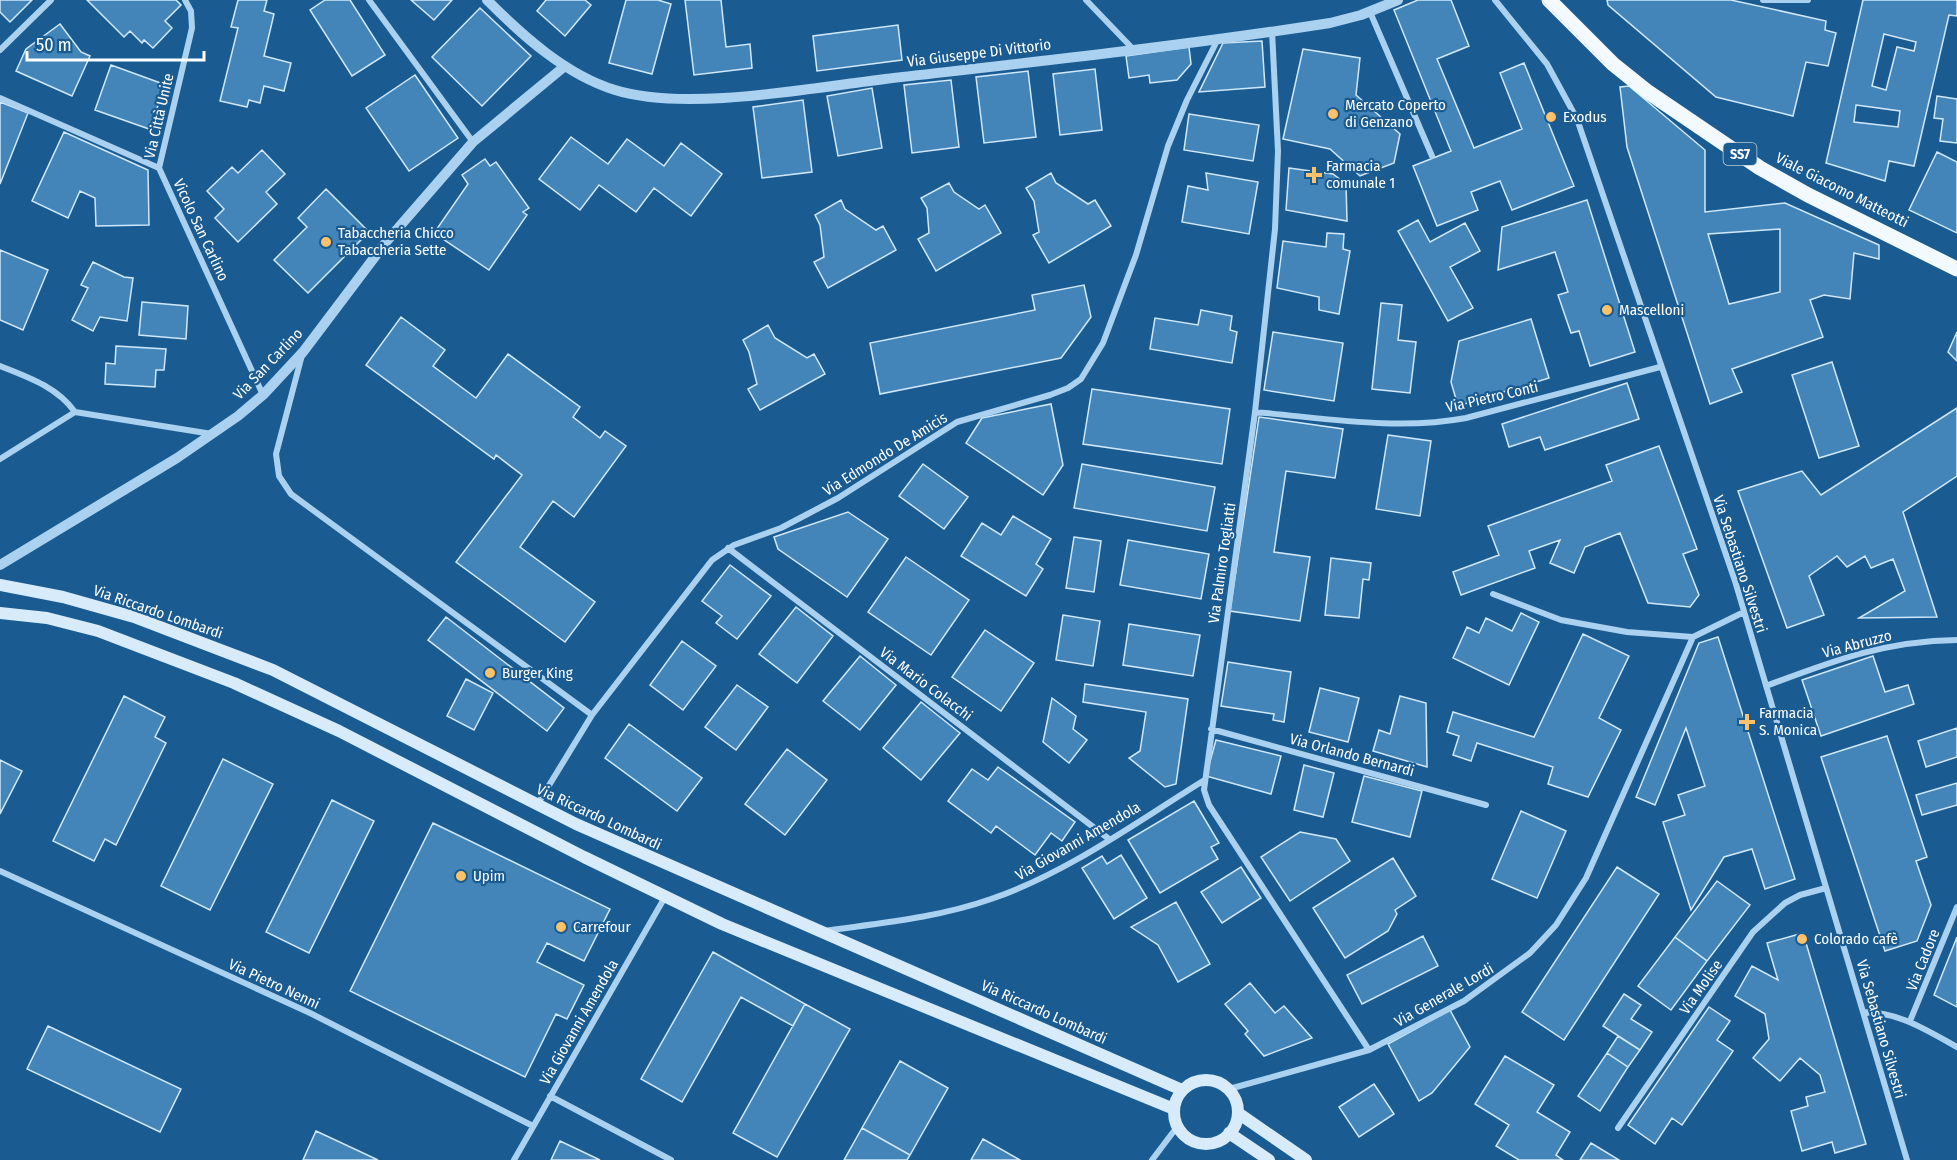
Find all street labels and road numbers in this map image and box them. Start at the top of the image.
street label: Via Giuseppe Di Vittorio [906,35,1052,71]
street label: Via Città Unite [140,72,178,160]
road number: SS7 [1724,143,1756,165]
street label: Viale Giacomo Matteotti [1773,149,1911,231]
street label: Vicolo San Carlino [169,176,233,284]
street label: Via San Carlino [230,325,307,403]
street label: Via Pietro Conti [1444,378,1540,416]
street label: Via Edmondo De Amicis [819,408,951,500]
street label: Via Sebastiano Silvestri [1709,493,1771,635]
street label: Via Palmiro Togliatti [1205,501,1239,625]
street label: Via Riccardo Lombardi [91,581,225,643]
street label: Via Abruzzo [1820,626,1894,662]
street label: Via Mario Colacchi [876,643,976,725]
street label: Via Orlando Bernardi [1288,730,1416,780]
street label: Via Riccardo Lombardi [534,780,664,854]
street label: Via Giovanni Amendola [1012,798,1144,884]
street label: Via Cadore [1902,926,1944,994]
street label: Via Pietro Nenni [226,955,322,1013]
street label: Via Giovanni Amendola [536,956,622,1088]
street label: Via Molise [1676,956,1726,1018]
street label: Via Sebastiano Silvestri [1853,958,1909,1100]
street label: Via Generale Lordi [1391,959,1497,1031]
street label: Via Riccardo Lombardi [978,976,1110,1048]

